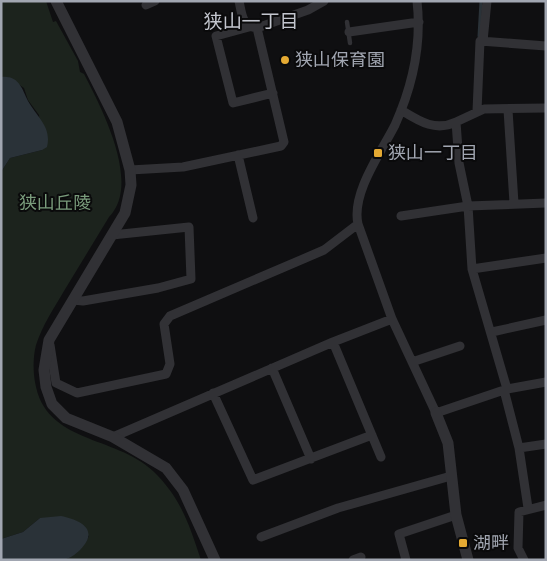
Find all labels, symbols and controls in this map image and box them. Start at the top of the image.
district label: 狭山一丁目 [203,11,299,32]
place label: 狭山保育園 [295,50,385,70]
marker: 狭山保育園 [279,54,291,66]
place label: 狭山一丁目 [388,143,478,163]
marker: 狭山一丁目 [372,147,384,159]
park label: 狭山丘陵 [19,193,91,213]
place label: 湖畔 [473,533,509,553]
marker: 湖畔 [457,537,469,549]

